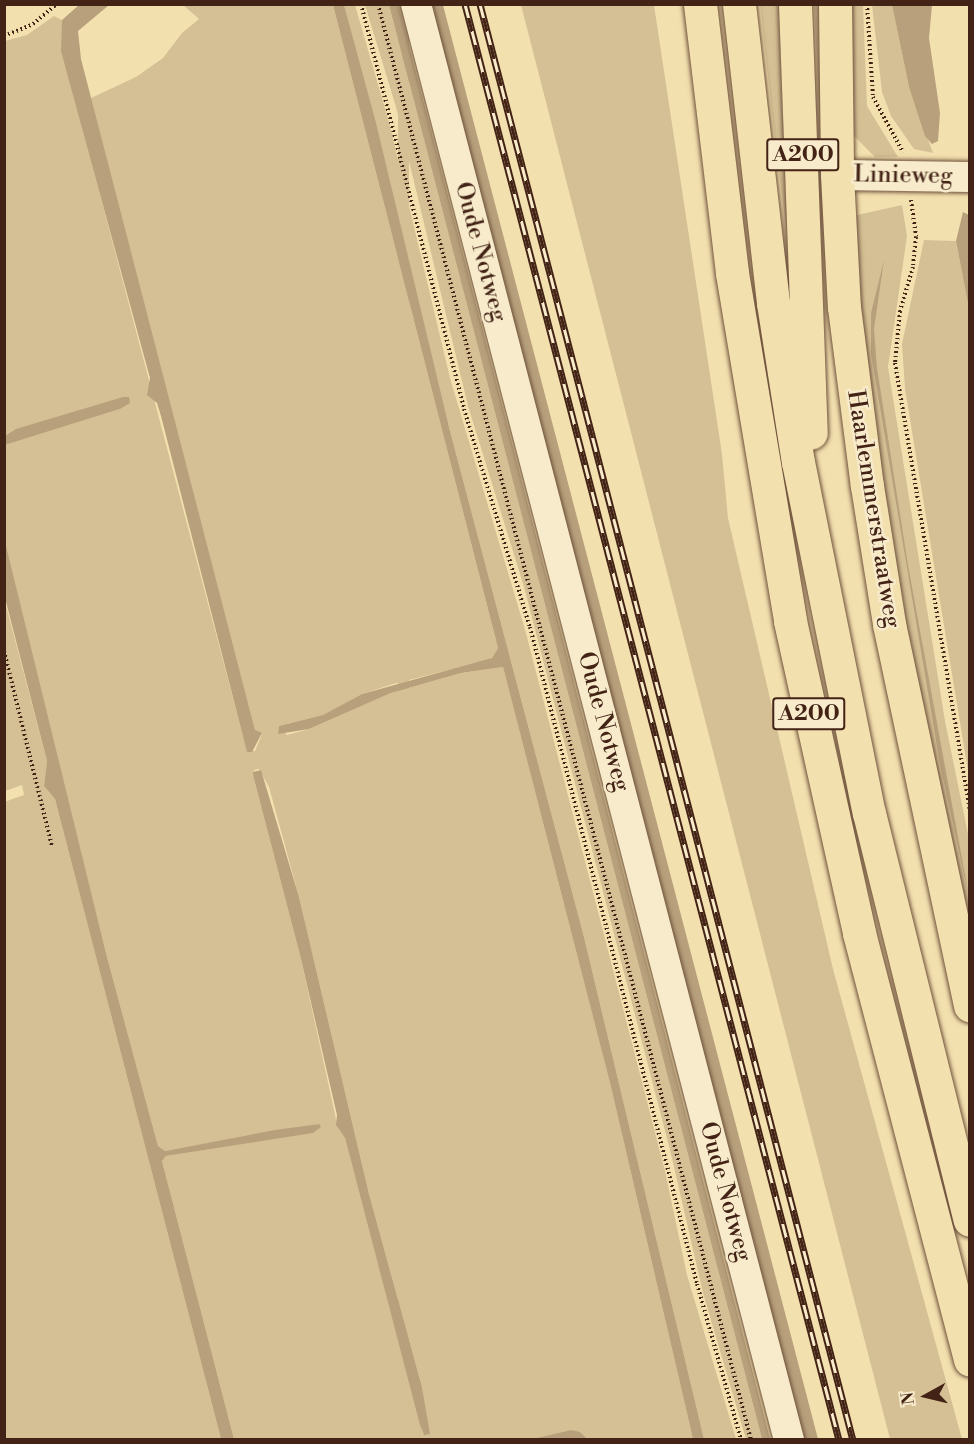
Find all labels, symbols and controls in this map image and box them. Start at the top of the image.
road number: A200 [766,136,840,174]
street label: Linieweg [853,161,953,191]
street label: Oude Notweg [448,179,512,325]
street label: Haarlemmerstraatweg [840,388,906,630]
street label: Oude Notweg [571,649,635,795]
road number: A200 [772,695,846,733]
street label: Oude Notweg [693,1119,757,1265]
north arrow [896,1366,956,1426]
text: N [897,1391,919,1406]

